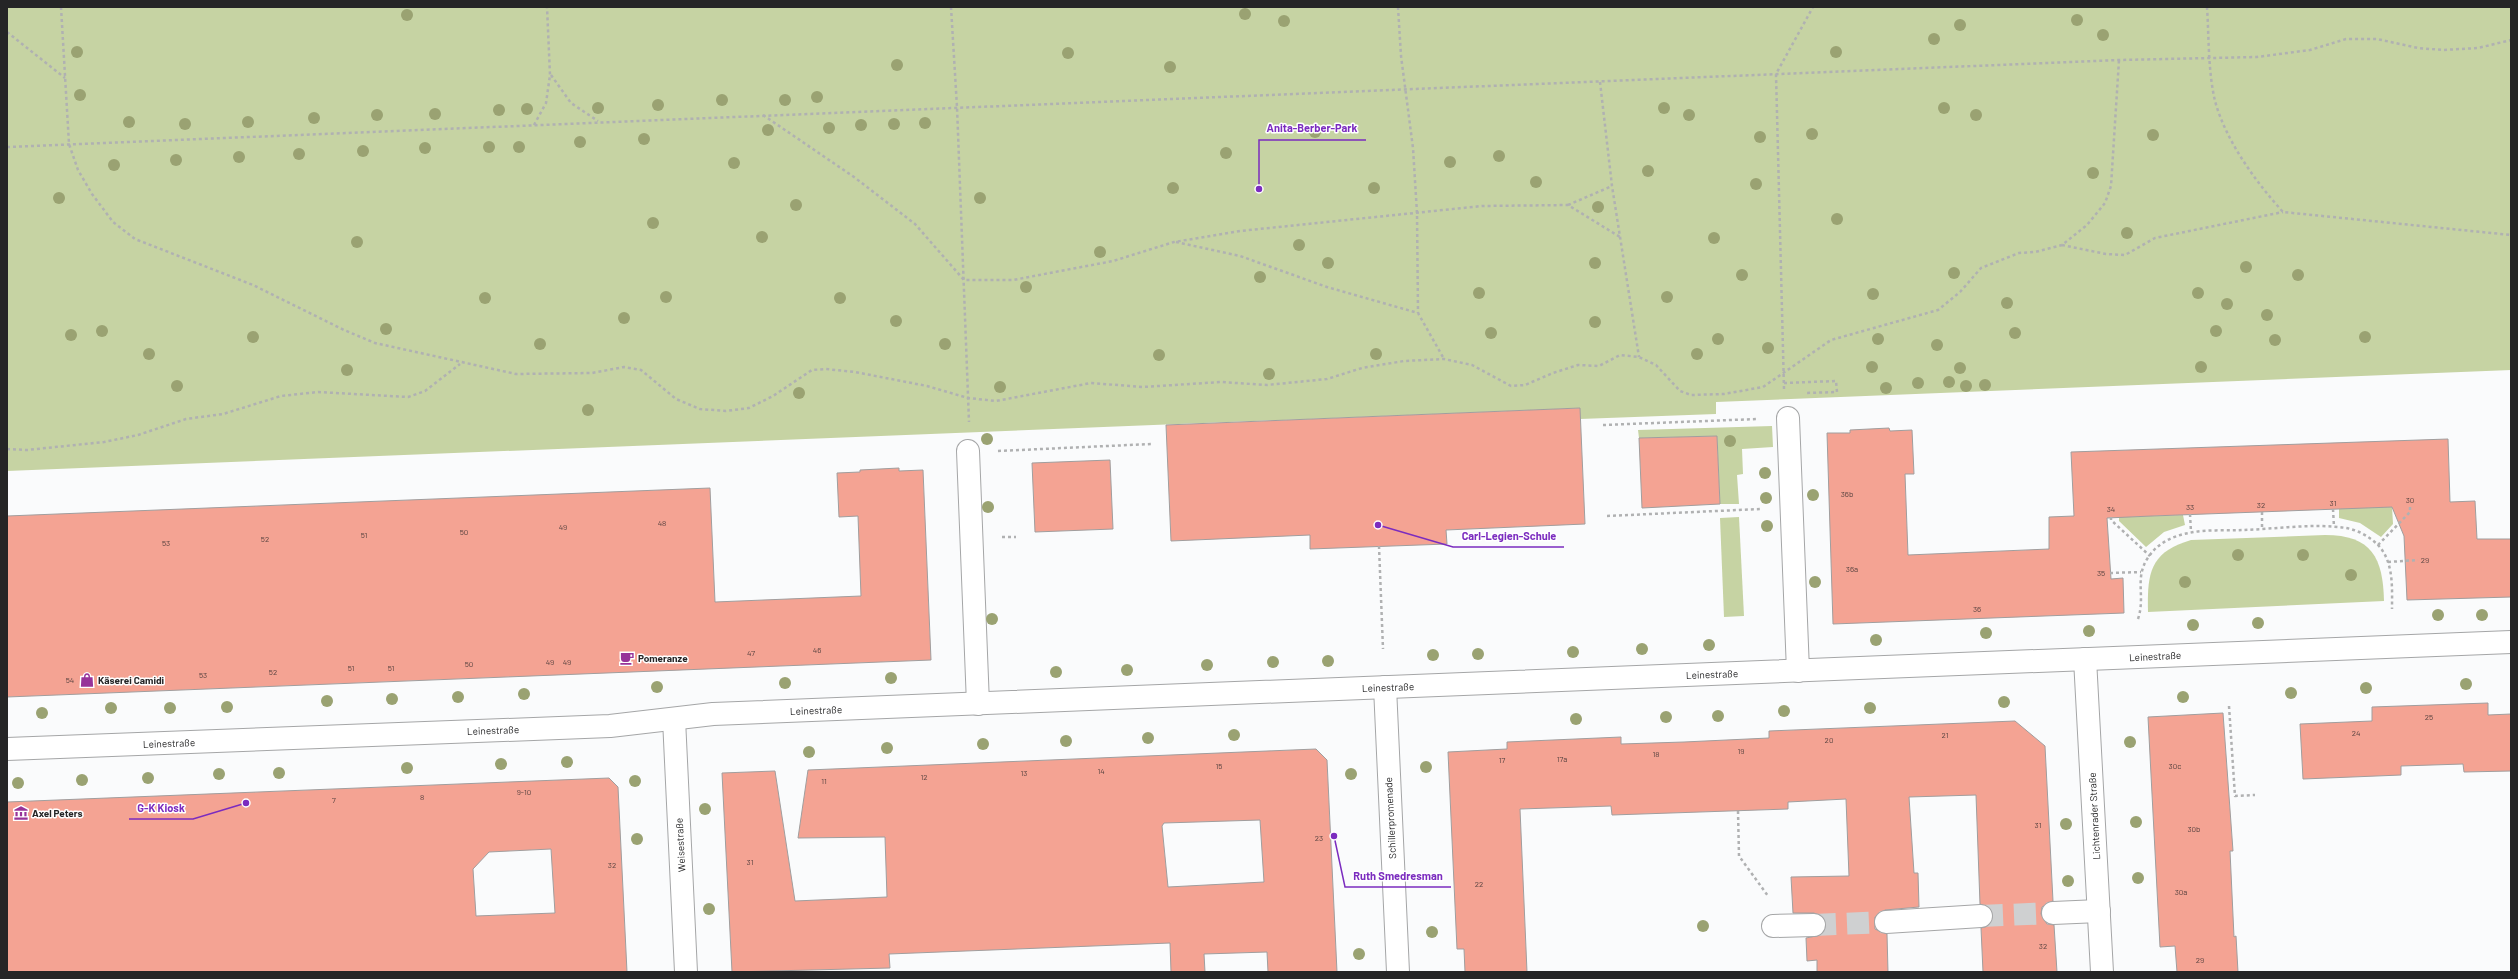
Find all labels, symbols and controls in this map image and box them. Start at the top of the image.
callout: Anita-Berber-Park [1259,117,1366,140]
text: Anita-Berber-Park [1267,121,1358,134]
house number: 36b [1841,489,1853,499]
house number: 30 [2406,495,2414,505]
house number: 31 [2330,498,2337,508]
house number: 32 [2257,500,2265,510]
house number: 33 [2186,502,2194,512]
house number: 34 [2107,504,2115,514]
house number: 48 [658,518,666,528]
house number: 49 [559,522,567,532]
callout: Carl-Legien-Schule [1453,524,1564,547]
house number: 50 [460,527,468,537]
text: Carl-Legien-Schule [1462,529,1556,542]
house number: 51 [361,530,368,540]
house number: 52 [261,534,269,544]
house number: 53 [162,538,170,548]
house number: 29 [2421,555,2429,565]
house number: 36a [1846,564,1858,574]
house number: 35 [2097,568,2105,578]
house number: 36 [1973,604,1981,614]
house number: 46 [813,645,821,655]
house number: 47 [747,648,755,658]
street label: Leinestraße [2129,649,2181,663]
cafe icon: Pomeranze [619,650,635,666]
place label: Pomeranze [638,652,688,664]
house number: 49 [546,657,554,667]
house number: 49 [563,657,571,667]
house number: 50 [465,659,473,669]
house number: 51 [348,663,355,673]
house number: 51 [388,663,395,673]
house number: 52 [269,667,277,677]
street label: Leinestraße [1686,667,1738,681]
house number: 53 [199,670,207,680]
shop icon: Käserei Camidi [79,672,95,688]
place label: Käserei Camidi [98,674,165,686]
house number: 54 [66,675,74,685]
street label: Leinestraße [1362,680,1414,694]
street label: Leinestraße [790,703,842,717]
house number: 25 [2425,712,2433,722]
street label: Leinestraße [467,723,519,737]
house number: 24 [2352,728,2360,738]
house number: 21 [1942,730,1949,740]
house number: 20 [1825,735,1833,745]
street label: Leinestraße [143,736,195,750]
house number: 19 [1738,746,1744,756]
house number: 18 [1653,749,1659,759]
house number: 17a [1557,754,1567,764]
house number: 17 [1499,755,1506,765]
house number: 15 [1216,761,1222,771]
house number: 30c [2169,761,2181,771]
house number: 14 [1097,766,1105,776]
house number: 13 [1021,768,1027,778]
house number: 12 [920,772,928,782]
street label: Lichtenrader Straße [2086,772,2102,860]
house number: 11 [821,776,827,786]
street label: Schillerpromenade [1382,777,1398,859]
house number: 9-10 [517,787,531,797]
house number: 8 [420,792,424,802]
house number: 7 [332,795,336,805]
callout: G-K Kiosk [129,796,193,819]
text: G-K Kiosk [137,801,185,814]
museum icon: Axel Peters [13,805,29,821]
place label: Axel Peters [32,807,83,819]
street label: Weisestraße [673,818,687,872]
house number: 31 [2035,820,2042,830]
house number: 30b [2187,824,2201,834]
house number: 23 [1315,833,1323,843]
house number: 31 [747,857,754,867]
house number: 32 [608,860,616,870]
callout: Ruth Smedresman [1345,864,1451,887]
text: Ruth Smedresman [1353,869,1443,882]
house number: 22 [1475,879,1483,889]
house number: 30a [2175,887,2187,897]
house number: 32 [2039,941,2047,951]
house number: 29 [2196,955,2204,965]

